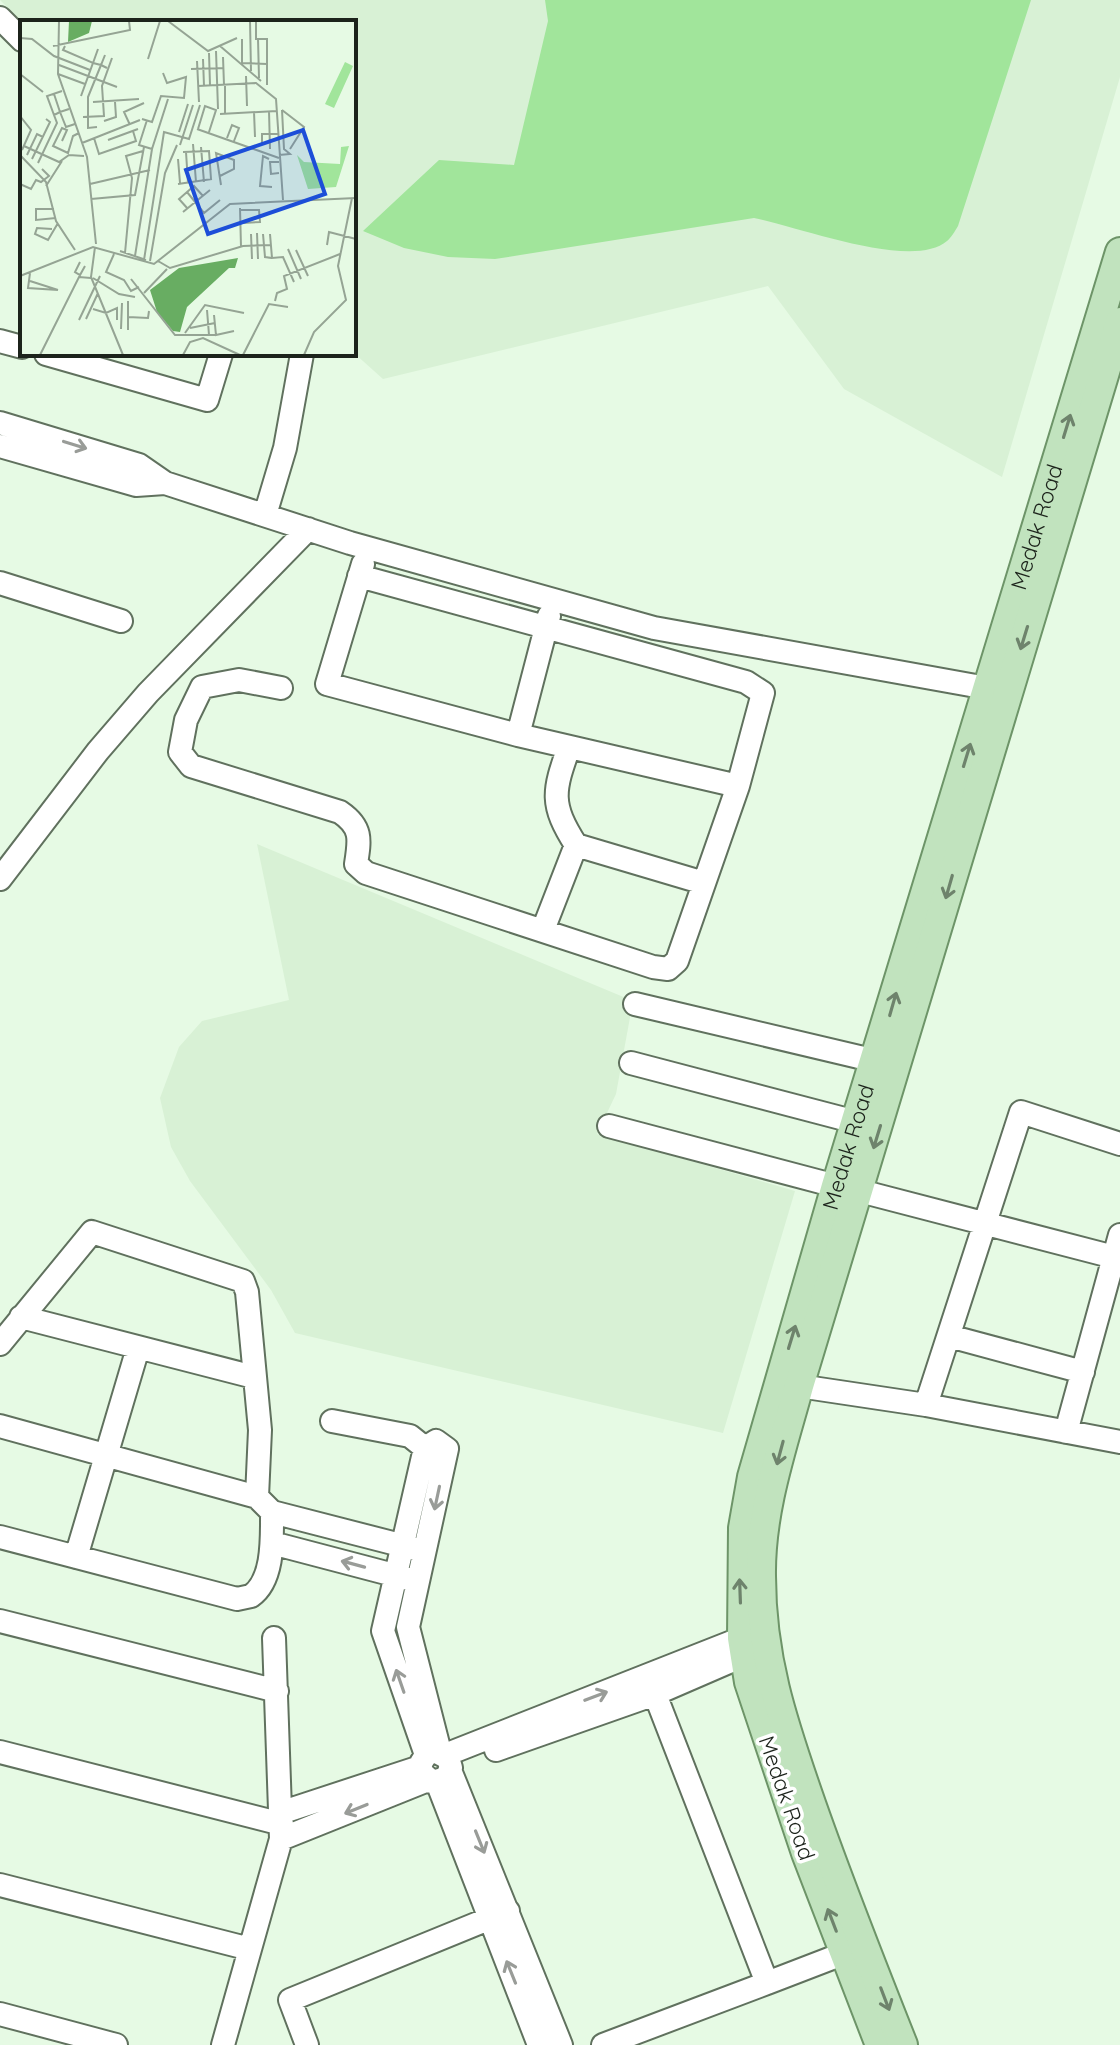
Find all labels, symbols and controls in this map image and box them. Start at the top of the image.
inset map [20,20,356,356]
one-way arrow [1061,414,1075,439]
one-way arrow [61,438,87,453]
street label: Medak Road [1004,461,1069,593]
one-way arrow [1016,625,1031,651]
one-way arrow [961,743,975,768]
one-way arrow [940,873,955,899]
one-way arrow [886,992,901,1018]
street label: Medak Road [816,1081,880,1213]
one-way arrow [869,1123,884,1149]
one-way arrow [785,1325,800,1351]
one-way arrow [772,1440,787,1466]
one-way arrow [429,1485,444,1510]
one-way arrow [340,1556,366,1571]
one-way arrow [733,1578,748,1605]
one-way arrow [392,1669,407,1694]
one-way arrow [583,1688,608,1702]
street label: Medak Road [753,1732,821,1864]
one-way arrow [344,1803,369,1817]
one-way arrow [474,1829,488,1854]
one-way arrow [824,1908,838,1933]
one-way arrow [503,1960,517,1985]
one-way arrow [878,1986,893,2011]

